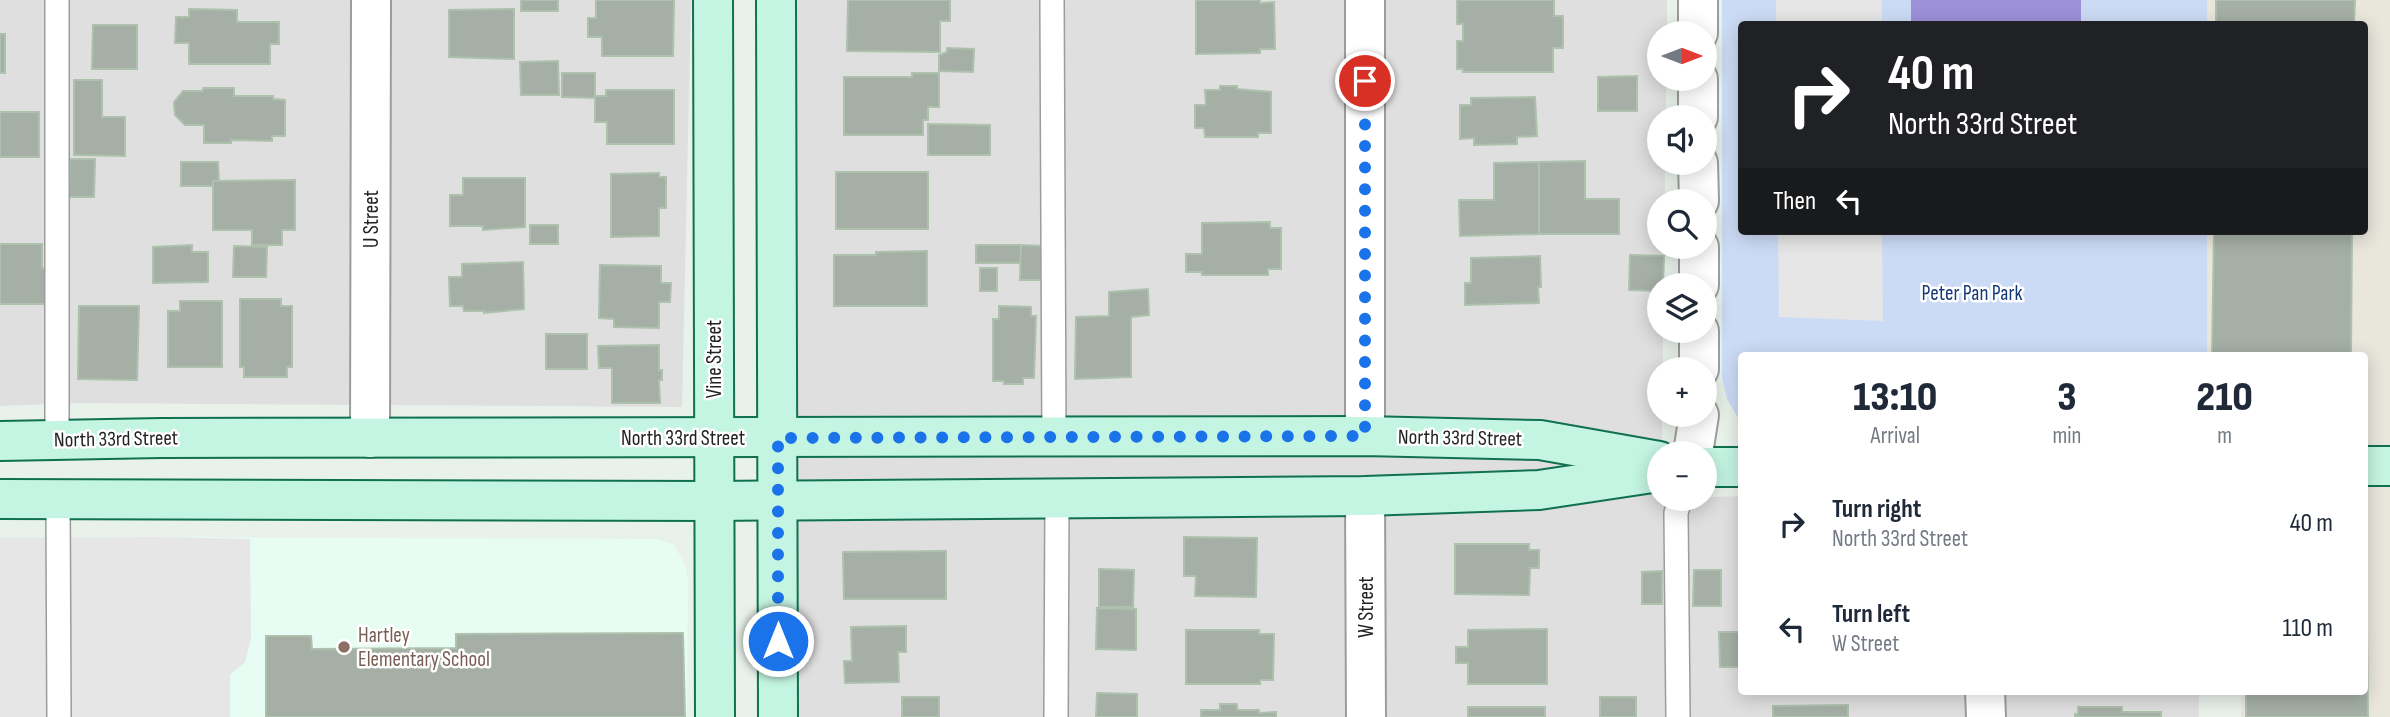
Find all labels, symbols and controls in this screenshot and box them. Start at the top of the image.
north arrow [1647,21,1717,91]
map controls [1647,21,1717,511]
text: 40 m [1888,45,1974,104]
icon: right [1773,49,1864,140]
pin [1335,51,1395,111]
icon: arrive [1346,62,1384,100]
button: sound [1647,105,1717,175]
text: North 33rd Street [1888,105,2077,144]
icon: left [1830,182,1868,220]
text: Then [1773,186,1816,217]
button: search [1647,189,1717,259]
street label: U Street [359,190,384,248]
button: layers [1647,273,1717,343]
park label: Peter Pan Park [1921,281,2023,306]
street label: Vine Street [702,320,727,398]
button: + [1647,357,1717,427]
text: 13:10 [1853,372,1937,423]
text: 3 [2057,372,2077,423]
text: 210 [2196,372,2253,423]
text: Arrival [1870,422,1920,450]
text: min [2052,422,2081,450]
text: m [2217,422,2232,450]
street label: North 33rd Street [1398,424,1522,452]
street label: North 33rd Street [54,425,178,453]
street label: North 33rd Street [621,426,745,451]
button: − [1647,441,1717,511]
text: Turn right [1832,494,1921,525]
icon: right [1773,505,1811,543]
text: 40 m [2290,508,2333,539]
text: North 33rd Street [1832,525,1968,553]
street label: W Street [1354,576,1379,638]
text: Turn left [1832,599,1910,630]
position arrow [741,604,815,678]
icon: left [1773,610,1811,648]
text: 110 m [2282,613,2333,644]
place label: Hartley Elementary School [358,623,490,672]
text: W Street [1832,630,1899,658]
marker: Hartley Elementary School [336,639,352,655]

